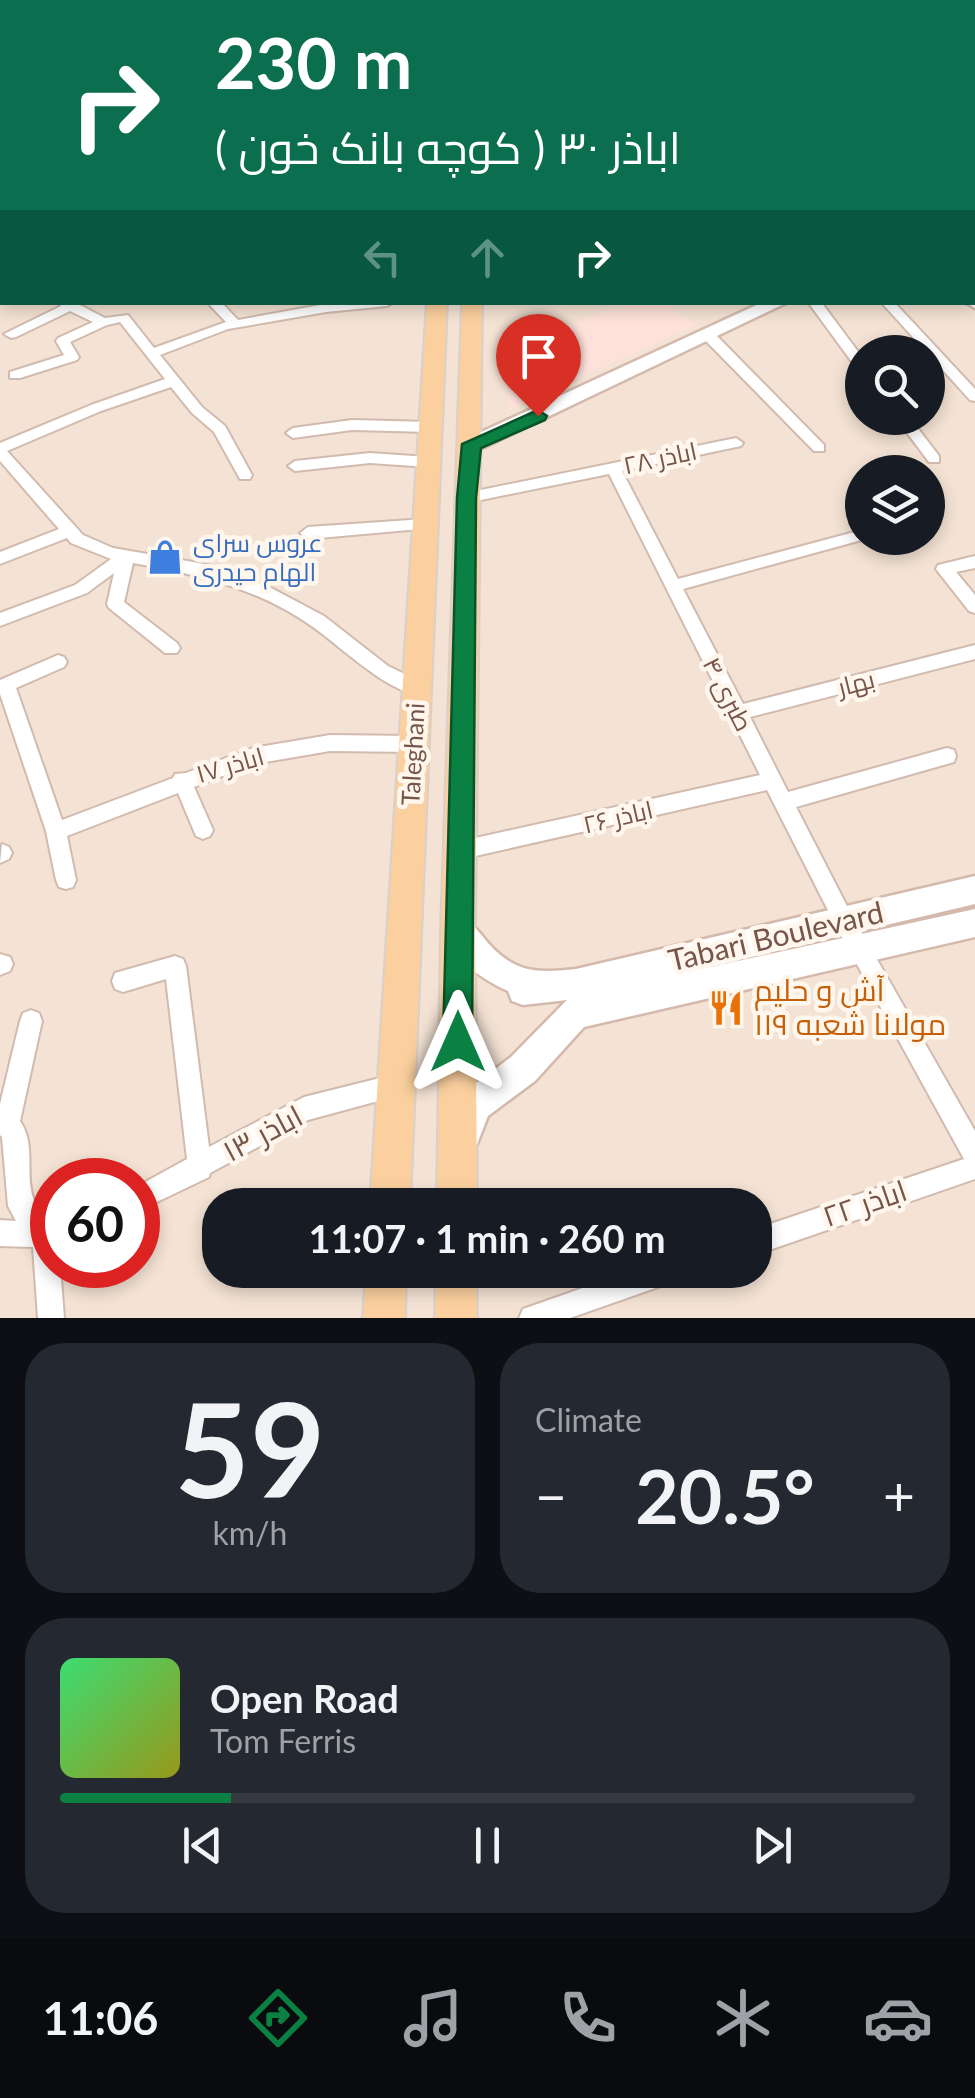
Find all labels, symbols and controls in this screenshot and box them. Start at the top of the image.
text: 230 m [215,20,412,104]
icon: right [50,40,180,170]
text: اباذر ۳۰ ( کوچه بانک خون ) [215,120,681,174]
icon: left [355,230,410,285]
icon: ahead [460,230,515,285]
icon: right [565,230,620,285]
pin [496,314,581,417]
icon: arrive [511,329,566,384]
map controls [845,335,945,555]
button: search [845,335,945,435]
street label: اباذر ۲۸ [620,435,700,480]
button: layers [845,455,945,555]
place label: عروس سرای الهام حیدری [193,527,322,590]
shop icon: عروس سرای الهام حیدری [146,538,184,576]
street label: طبری ۴ [697,652,760,736]
street label: بهار [832,663,878,703]
street label: Taleghani [394,702,430,806]
street label: اباذر ۱۷ [192,740,267,789]
street label: اباذر ۲۶ [580,793,656,840]
street label: Tabari Boulevard [665,893,886,977]
place label: آش و حلیم مولانا شعبه ۱۱۹ [754,971,946,1042]
restaurant icon: آش و حلیم مولانا شعبه ۱۱۹ [707,989,745,1027]
position arrow [406,990,510,1094]
street label: اباذر ۱۳ [216,1096,308,1169]
speed limit sign: 60 [30,1158,160,1288]
street label: اباذر ۲۲ [818,1171,911,1234]
text: 11:07 · 1 min · 260 m [308,1215,666,1261]
text: 59 [175,1370,325,1526]
text: Climate [535,1400,642,1439]
text: 20.5° [635,1450,815,1540]
text: − [535,1462,567,1528]
text: + [883,1462,915,1528]
text: km/h [213,1513,287,1552]
text: Open Road [210,1675,399,1721]
text: Tom Ferris [210,1721,356,1760]
icon: previous [175,1818,230,1873]
icon: pause [460,1818,515,1873]
icon: next [745,1818,800,1873]
icon: directions [243,1983,313,2053]
icon: music [398,1983,468,2053]
icon: phone [553,1983,623,2053]
icon: climate [708,1983,778,2053]
icon: car [863,1983,933,2053]
text: 11:06 [42,1991,158,2045]

